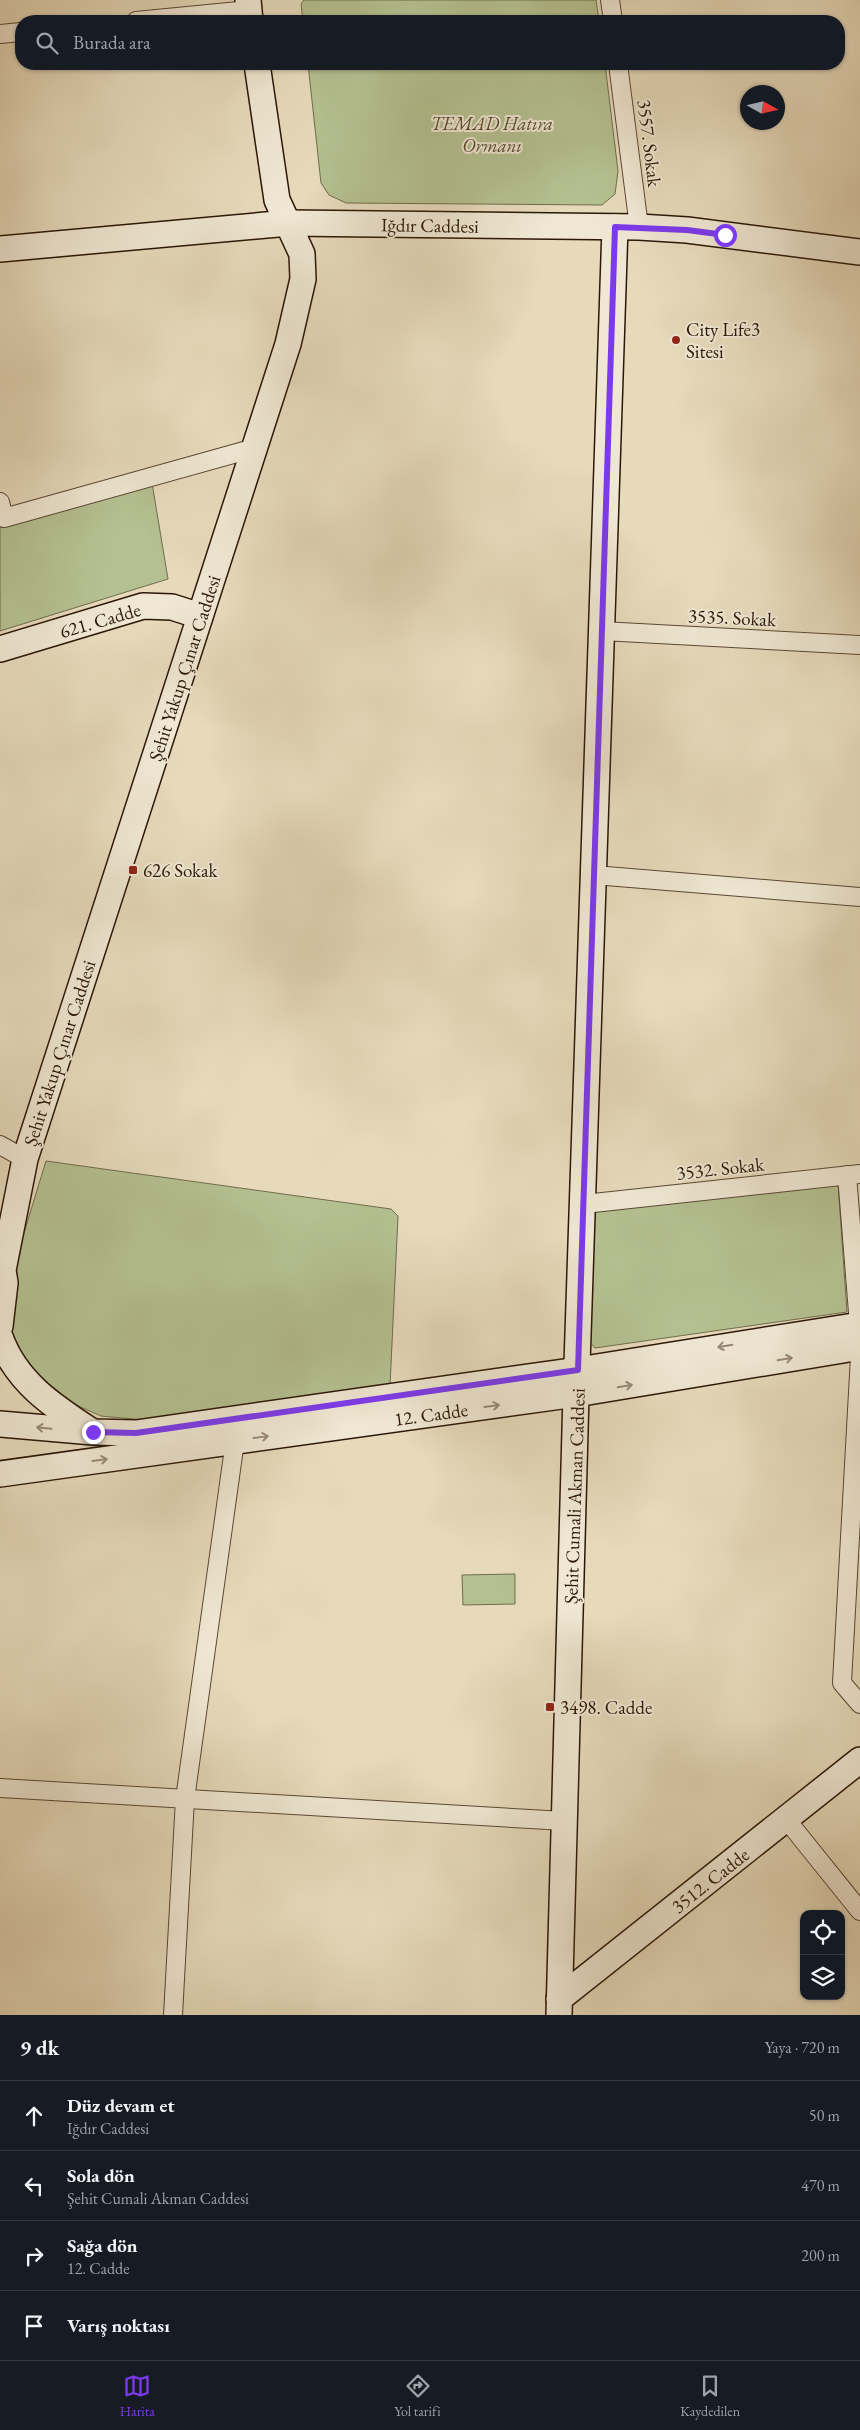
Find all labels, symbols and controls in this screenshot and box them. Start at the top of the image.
search box [15,15,845,70]
icon: search [33,29,61,57]
text: Burada ara [73,30,151,55]
north arrow [740,85,785,130]
street label: 3557. Sokak [632,98,667,189]
park label: TEMAD Hatıra Ormanı [431,111,553,158]
street label: Iğdır Caddesi [381,212,479,239]
route start [714,224,737,247]
place label: City Life3 Sitesi [686,317,760,364]
marker: City Life3 Sitesi [670,334,682,346]
street label: Şehit Yakup Çınar Caddesi [143,572,226,764]
street label: 621. Cadde [57,597,144,644]
street label: 3535. Sokak [687,603,778,632]
place label: 626 Sokak [143,858,219,883]
marker: 626 Sokak [127,864,139,876]
street label: Şehit Yakup Çınar Caddesi [18,957,101,1149]
street label: 3532. Sokak [675,1151,766,1186]
one-way arrow [718,1342,734,1352]
one-way arrow [776,1354,792,1364]
one-way arrow [616,1381,632,1391]
street label: Şehit Cumali Akman Caddesi [558,1387,591,1604]
street label: 12. Cadde [393,1397,470,1432]
one-way arrow [483,1401,499,1411]
route end [82,1421,105,1444]
one-way arrow [36,1423,52,1433]
one-way arrow [253,1432,269,1442]
one-way arrow [92,1455,108,1465]
place label: 3498. Cadde [560,1695,652,1720]
marker: 3498. Cadde [544,1701,556,1713]
street label: 3512. Cadde [666,1842,754,1919]
map controls [800,1910,845,2000]
button: locate [800,1910,845,1955]
button: layers [800,1955,845,2000]
text: 9 dk [20,2034,59,2061]
text: Yaya · 720 m [765,2037,840,2058]
text: Düz devam et [67,2093,175,2118]
icon: ahead [20,2102,48,2130]
text: 50 m [809,2105,840,2126]
text: Iğdır Caddesi [67,2118,149,2139]
text: Sola dön [67,2163,135,2188]
icon: left [20,2172,48,2200]
text: 470 m [801,2175,840,2196]
text: Şehit Cumali Akman Caddesi [67,2188,249,2209]
text: Sağa dön [67,2233,138,2258]
icon: right [20,2242,48,2270]
text: 200 m [801,2245,840,2266]
text: 12. Cadde [67,2258,129,2279]
icon: arrive [20,2312,48,2340]
text: Varış noktası [67,2313,170,2338]
tab: Harita [120,2372,155,2420]
tab: Yol tarifi [394,2372,441,2420]
tab: Kaydedilen [680,2372,740,2420]

